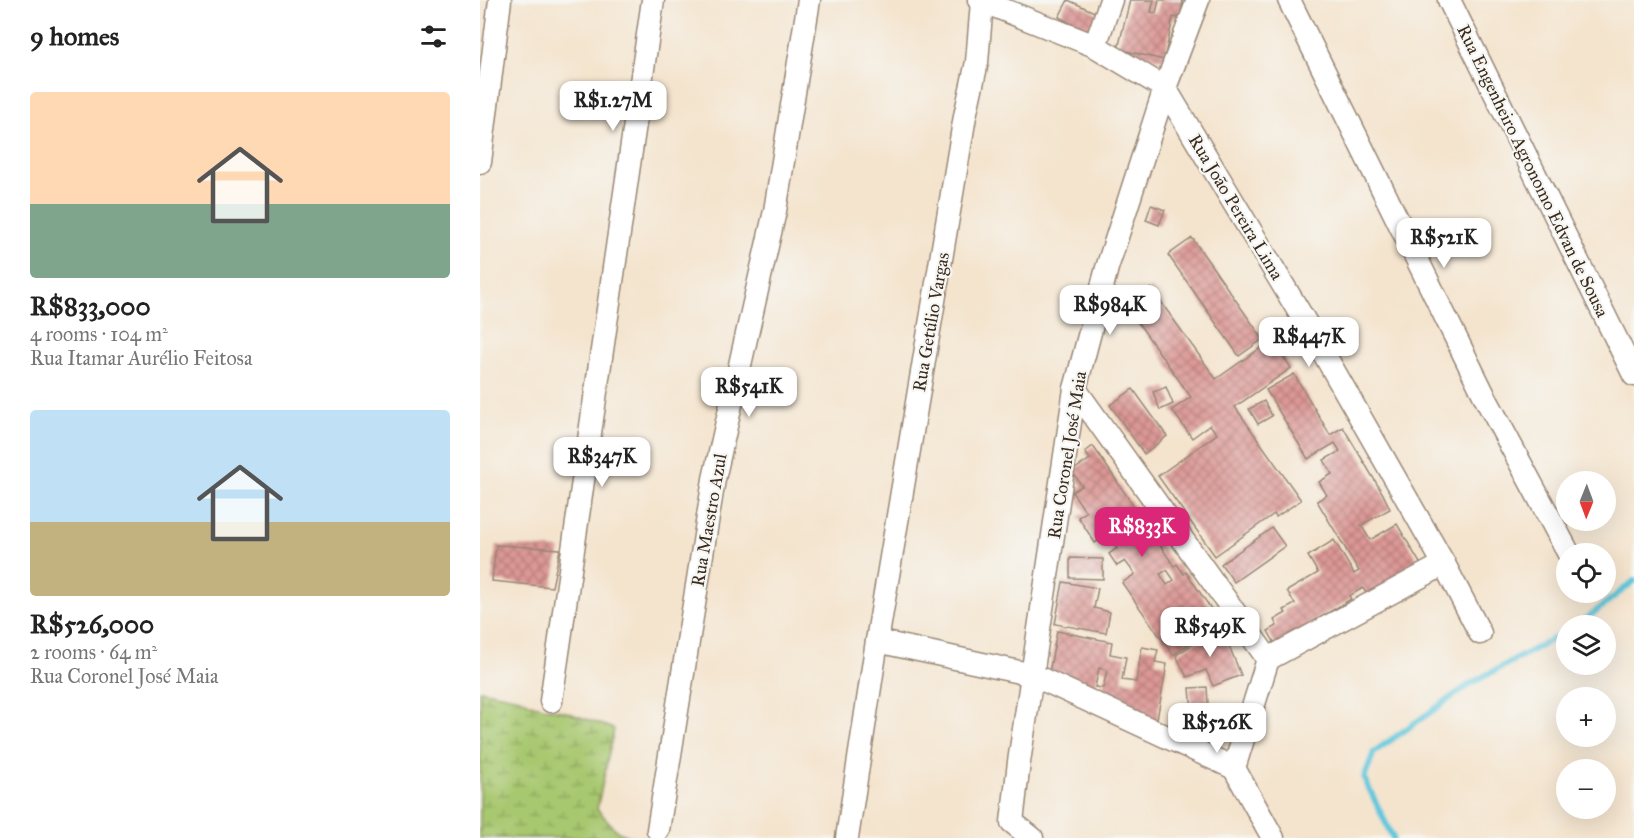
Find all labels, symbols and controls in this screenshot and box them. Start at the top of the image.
text: 9 homes [30,20,119,52]
icon: filters [417,20,450,53]
street label: Rua Engenheiro Agronomo Edvan de Sousa [1451,21,1614,322]
pin: R$1.27M [558,81,668,132]
text: R$1.27M [574,88,652,112]
street label: Rua João Pereira Lima [1183,130,1288,285]
icon: home [186,131,294,239]
pin: R$521K [1395,218,1493,269]
text: R$521K [1410,225,1478,249]
street label: Rua Getúlio Vargas [908,251,955,394]
pin: R$984K [1061,285,1159,336]
text: R$833,000 [30,290,151,322]
text: R$984K [1074,292,1146,316]
pin: R$447K [1260,317,1358,368]
text: 4 rooms · 104 m² [30,322,168,346]
text: R$447K [1273,324,1345,348]
text: Rua Itamar Aurélio Feitosa [30,346,252,370]
pin: R$541K [700,367,798,418]
street label: Rua Coronel José Maia [1043,369,1092,541]
text: R$541K [715,374,783,398]
pin: R$347K [553,437,651,488]
text: R$347K [567,444,637,468]
icon: home [186,449,294,557]
street label: Rua Maestro Azul [686,452,732,588]
north arrow [1556,471,1616,531]
map controls [1556,471,1616,819]
pin: R$833K [1093,507,1191,558]
text: R$833K [1109,514,1175,538]
button: locate [1556,543,1616,603]
pin: R$549K [1161,607,1259,658]
text: R$526,000 [30,608,154,640]
text: R$549K [1175,614,1245,638]
button: layers [1556,615,1616,675]
text: 2 rooms · 64 m² [30,640,157,664]
text: Rua Coronel José Maia [30,664,218,688]
button: + [1556,687,1616,747]
pin: R$526K [1168,703,1266,754]
text: R$526K [1182,710,1252,734]
button: − [1556,759,1616,819]

